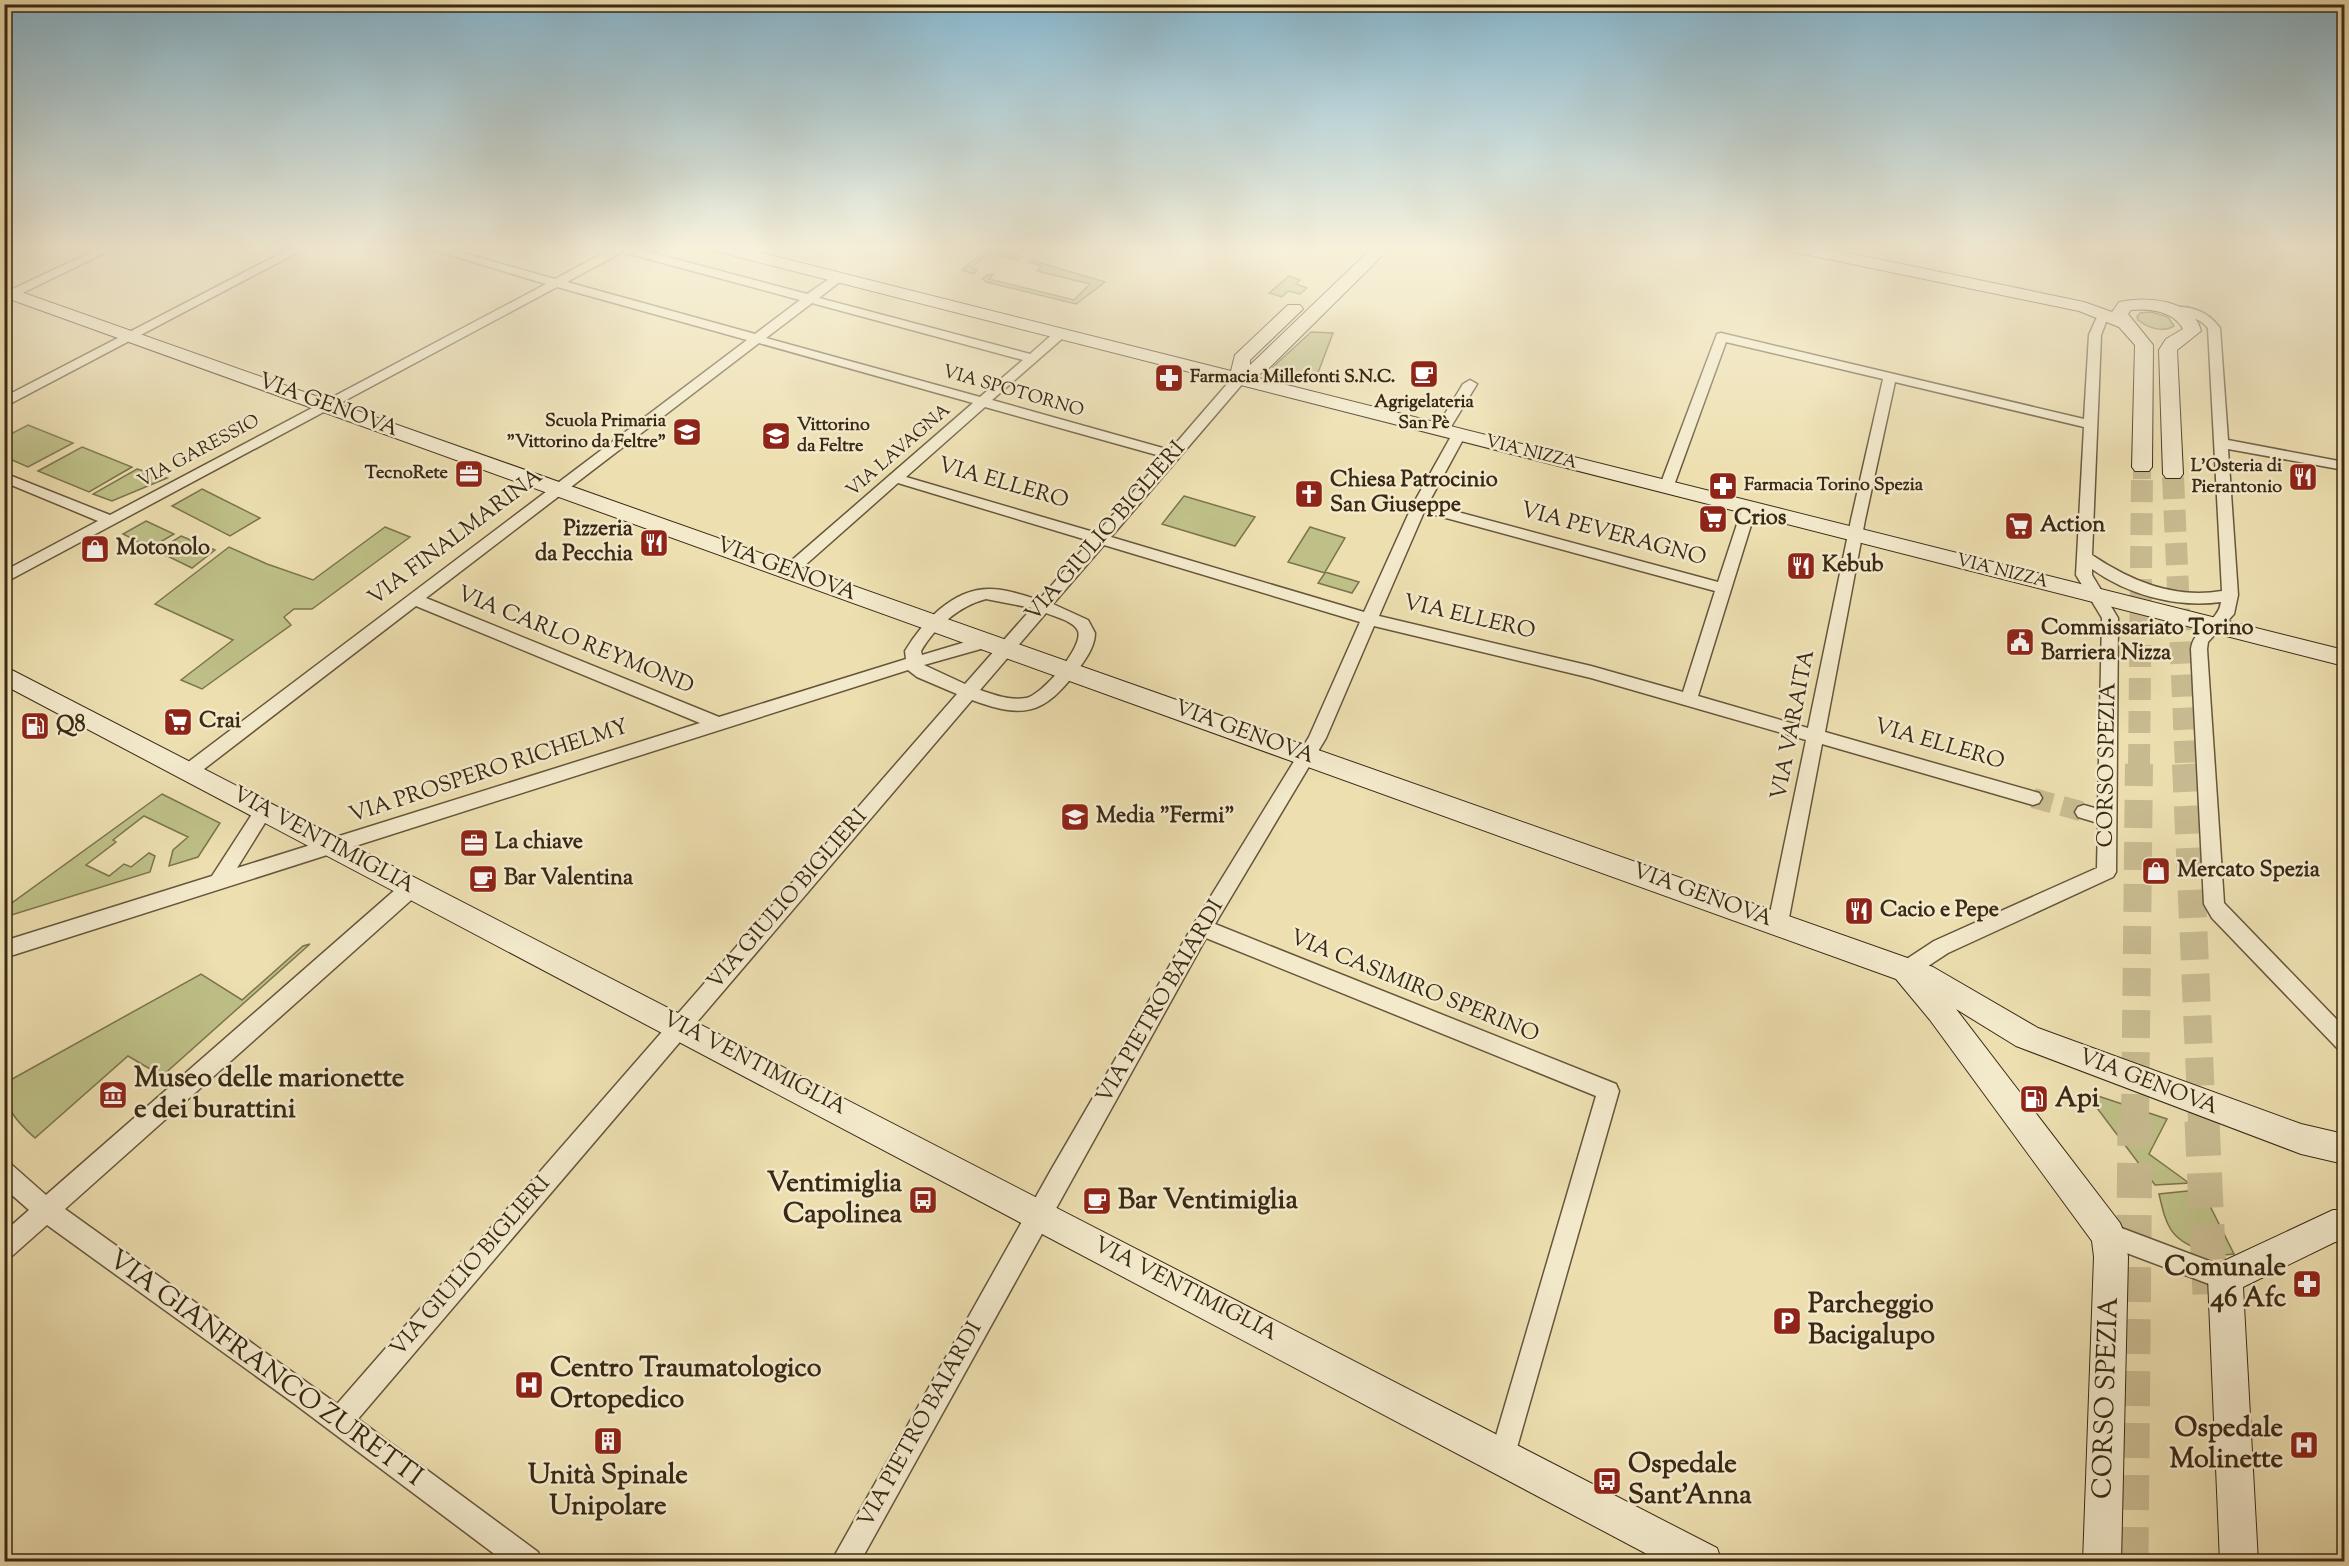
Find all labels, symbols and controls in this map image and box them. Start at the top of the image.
cafe icon: Agrigelateria San Pè [1408,358,1440,390]
street label: VIA SPOTORNO [939,359,1087,425]
pharmacy icon: Farmacia Millefonti S.N.C. [1153,362,1185,394]
place label: Farmacia Millefonti S.N.C. [1190,365,1395,391]
street label: VIA GENOVA [253,366,403,446]
place label: Agrigelateria San Pè [1374,390,1475,437]
street label: VIA LAVAGNA [841,398,957,504]
street label: VIA GARESSIO [133,409,265,495]
place label: Scuola Primaria "Vittorino da Feltre" [507,409,667,456]
place label: Vittorino da Feltre [797,413,870,460]
school or university icon: Scuola Primaria "Vittorino da Feltre" [671,416,703,448]
school or university icon: Vittorino da Feltre [760,420,792,452]
street label: VIA NIZZA [1482,429,1580,477]
street label: VIA GIULIO BIGLIERI [1018,435,1194,629]
street label: VIA ELLERO [934,450,1072,518]
place label: L'Osteria di Pierantonio [2191,454,2283,501]
office icon: TecnoRete [453,458,485,490]
street label: VIA FINALMARINA [362,461,550,614]
place label: TecnoRete [365,461,449,487]
restaurant icon: L'Osteria di Pierantonio [2287,461,2319,493]
place label: Chiesa Patrocinio San Giuseppe [1330,465,1498,522]
pharmacy icon: Farmacia Torino Spezia [1707,470,1739,502]
place label: Farmacia Torino Spezia [1744,473,1924,499]
church icon: Chiesa Patrocinio San Giuseppe [1293,478,1325,510]
street label: VIA PEVERAGNO [1517,495,1709,575]
supermarket icon: Crios [1697,503,1729,535]
place label: Crios [1734,503,1787,535]
supermarket icon: Action [2003,510,2035,542]
place label: Action [2040,510,2105,542]
place label: Pizzeria da Pecchia [535,514,634,571]
restaurant icon: Pizzeria da Pecchia [638,527,670,559]
street label: VIA GENOVA [711,530,861,610]
shop icon: Motonolo [79,533,111,565]
place label: Motonolo [116,533,210,565]
street label: VIA NIZZA [1953,548,2051,596]
restaurant icon: Kebub [1785,550,1817,582]
place label: Kebub [1822,550,1884,582]
street label: VIA CARLO REYMOND [452,579,698,703]
street label: VIA ELLERO [1400,587,1538,649]
place label: Commissariato Torino Barriera Nizza [2041,613,2253,670]
public building icon: Commissariato Torino Barriera Nizza [2004,626,2036,658]
street label: VIA VARAITA [1764,647,1824,803]
street label: CORSO SPEZIA [2091,682,2125,848]
street label: VIA GENOVA [1169,693,1319,773]
supermarket icon: Crai [162,706,194,738]
place label: Crai [199,706,242,738]
fuel station icon: Q8 [19,710,51,742]
place label: Q8 [56,710,85,742]
street label: VIA ELLERO [1870,711,2008,779]
street label: VIA PROSPERO RICHELMY [345,712,633,832]
street label: VIA VENTIMIGLIA [226,779,420,903]
school or university icon: Media "Fermi" [1059,801,1091,833]
place label: Media "Fermi" [1096,801,1235,833]
street label: VIA GIULIO BIGLIERI [700,803,876,997]
office icon: La chiave [458,827,490,859]
place label: La chiave [495,827,583,859]
shop icon: Mercato Spezia [2140,855,2172,887]
place label: Mercato Spezia [2177,855,2321,887]
street label: VIA GENOVA [1627,856,1777,936]
cafe icon: Bar Valentina [467,863,499,895]
place label: Bar Valentina [504,863,634,895]
street label: VIA PIETRO BAIARDI [1089,894,1233,1110]
restaurant icon: Cacio e Pepe [1843,895,1875,927]
place label: Cacio e Pepe [1880,895,1999,927]
street label: VIA CASIMIRO SPERINO [1285,922,1543,1052]
street label: VIA VENTIMIGLIA [656,1004,852,1124]
street label: VIA GENOVA [2074,1042,2223,1124]
place label: Museo delle marionette e dei burattini [134,1060,404,1130]
museum icon: Museo delle marionette e dei burattini [97,1079,129,1111]
place label: Api [2055,1080,2100,1119]
fuel station icon: Api [2018,1083,2050,1115]
place label: Ventimiglia Capolinea [767,1165,903,1235]
street label: VIA GIULIO BIGLIERI [383,1170,559,1364]
place label: Bar Ventimiglia [1118,1182,1299,1221]
bus stop icon: Ventimiglia Capolinea [907,1184,939,1216]
cafe icon: Bar Ventimiglia [1081,1185,1113,1217]
street label: VIA VENTIMIGLIA [1087,1230,1283,1350]
street label: VIA GIANFRANCO ZURETTI [99,1241,431,1497]
place label: Comunale 46 Afc [2164,1249,2287,1319]
pharmacy icon: Comunale 46 Afc [2291,1268,2323,1300]
place label: Parcheggio Bacigalupo [1808,1286,1935,1356]
street label: CORSO SPEZIA [2084,1296,2130,1500]
parking icon: Parcheggio Bacigalupo [1771,1305,1803,1337]
street label: VIA PIETRO BAIARDI [851,1316,991,1534]
place label: Centro Traumatologico Ortopedico [550,1350,822,1420]
hospital icon: Centro Traumatologico Ortopedico [513,1369,545,1401]
place label: Ospedale Molinette [2170,1410,2283,1480]
building icon: Unità Spinale Unipolare [592,1425,624,1457]
hospital icon: Ospedale Molinette [2288,1429,2320,1461]
place label: Ospedale Sant'Anna [1628,1446,1752,1516]
place label: Unità Spinale Unipolare [528,1457,688,1527]
bus stop icon: Ospedale Sant'Anna [1591,1465,1623,1497]

